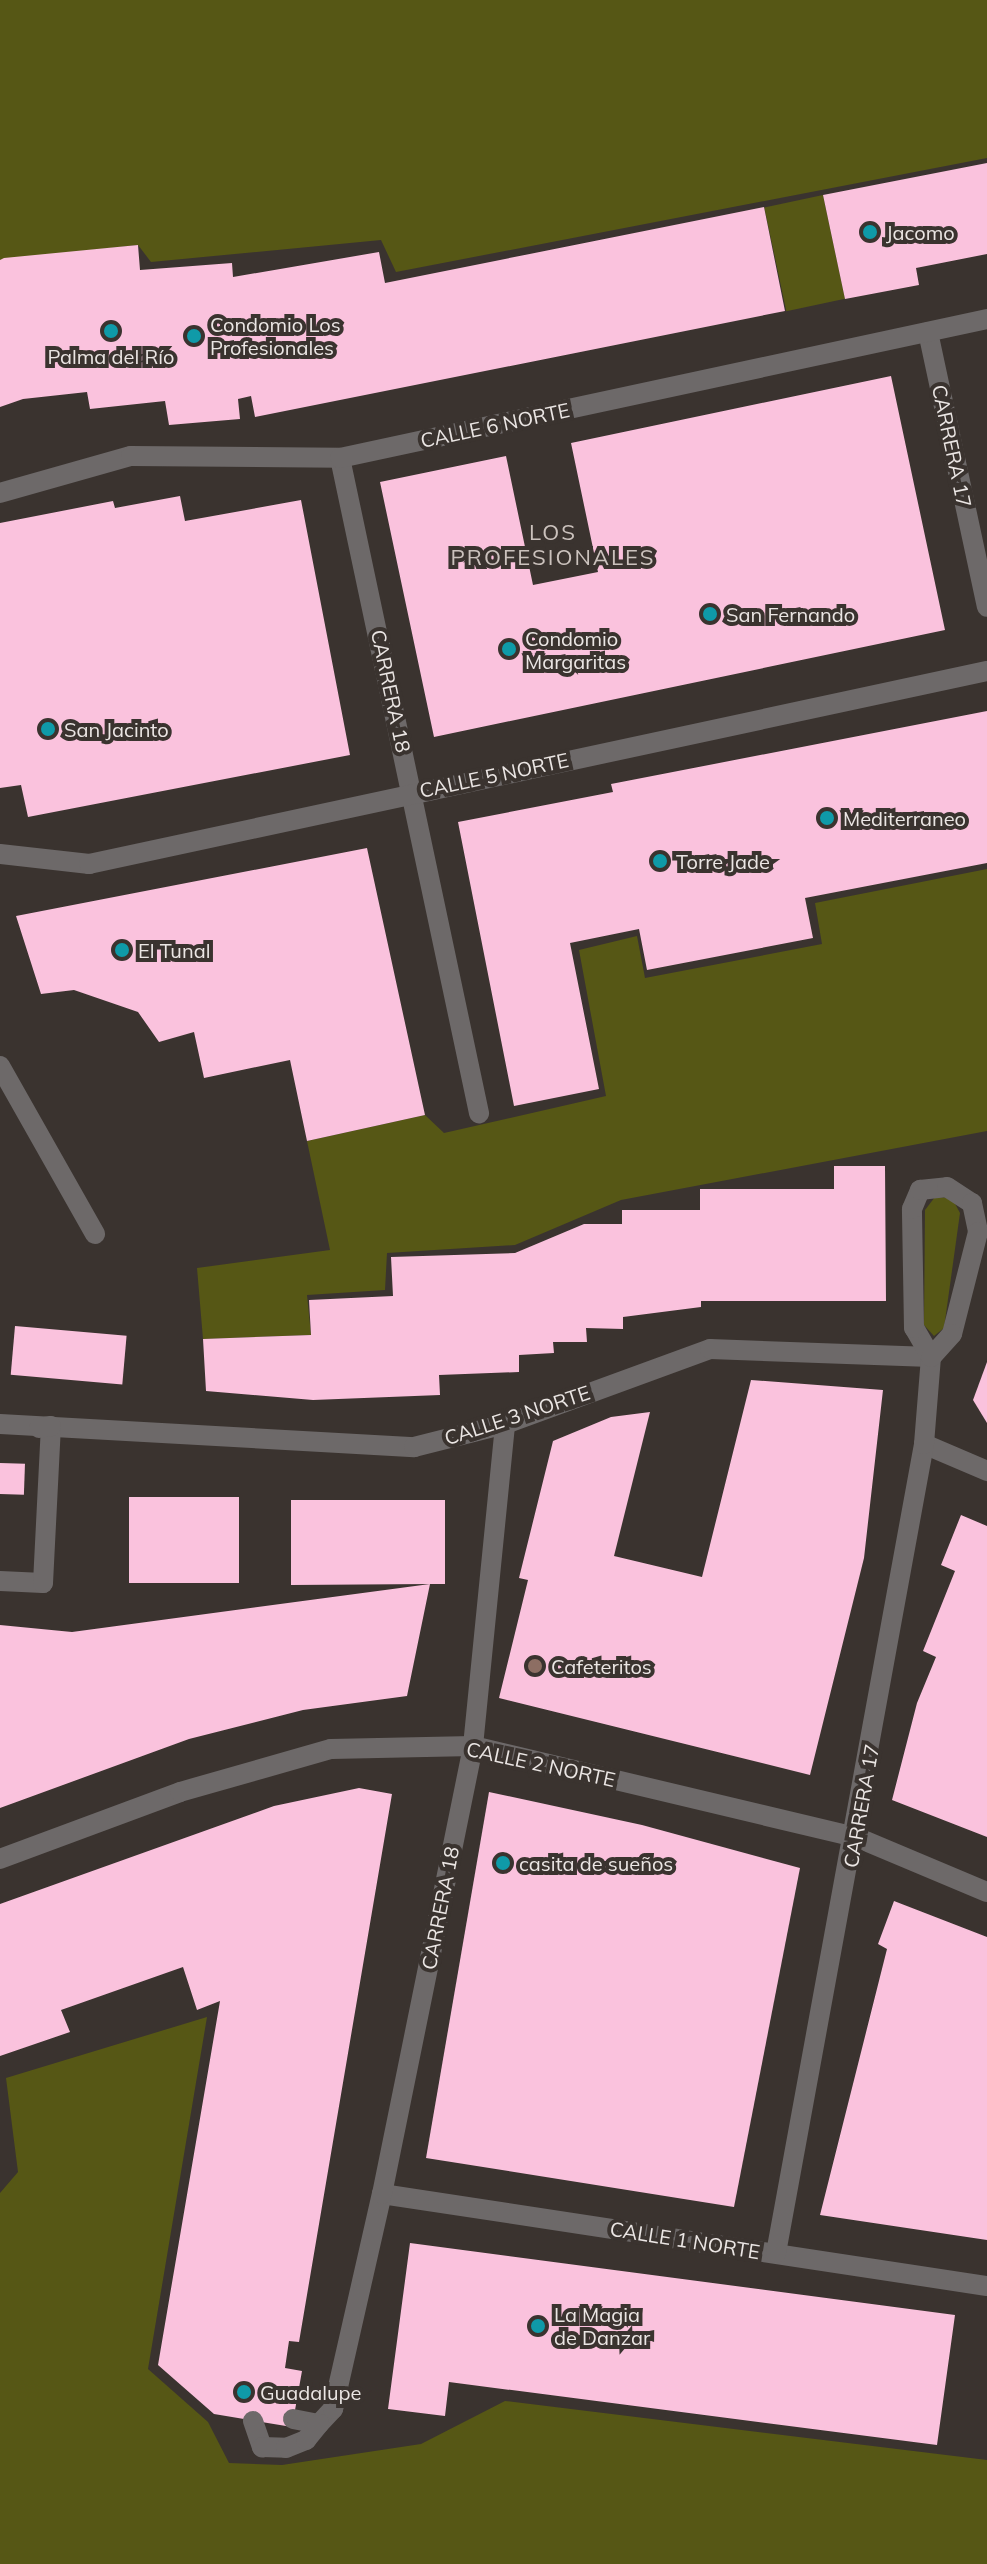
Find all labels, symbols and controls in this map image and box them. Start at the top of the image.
place label: Jacomo [886,220,955,244]
marker: Jacomo [861,223,879,241]
place label: Condomio Los Profesionales [210,312,341,359]
marker: Palma del Río [102,322,120,340]
marker: Condomio Los Profesionales [185,327,203,345]
place label: Palma del Río [48,344,174,368]
street label: CARRERA 17 [927,382,977,510]
street label: CALLE 6 NORTE [418,397,572,453]
district label: LOS PROFESIONALES [451,519,655,570]
place label: San Fernando [726,602,855,626]
marker: San Fernando [701,605,719,623]
place label: Condomio Margaritas [525,626,626,673]
street label: CARRERA 18 [366,627,416,755]
marker: Condomio Margaritas [500,640,518,658]
place label: San Jacinto [64,717,169,741]
marker: San Jacinto [39,720,57,738]
street label: CALLE 5 NORTE [417,747,571,803]
place label: Mediterraneo [843,806,966,830]
marker: Mediterraneo [818,809,836,827]
place label: Torre Jade [676,849,770,873]
marker: Torre Jade [651,852,669,870]
place label: El Tunal [138,938,210,962]
marker: El Tunal [113,941,131,959]
street label: CALLE 3 NORTE [441,1380,593,1450]
place label: Cafeteritos [551,1654,652,1678]
marker: Cafeteritos [526,1657,544,1675]
street label: CALLE 2 NORTE [464,1736,618,1792]
street label: CARRERA 17 [838,1742,884,1870]
street label: CARRERA 18 [416,1844,464,1972]
place label: casita de sueños [519,1851,673,1875]
marker: casita de sueños [494,1854,512,1872]
street label: CALLE 1 NORTE [608,2216,762,2264]
place label: La Magia de Danzar [554,2302,650,2349]
marker: La Magia de Danzar [529,2317,547,2335]
place label: Guadalupe [260,2380,361,2404]
marker: Guadalupe [235,2383,253,2401]

